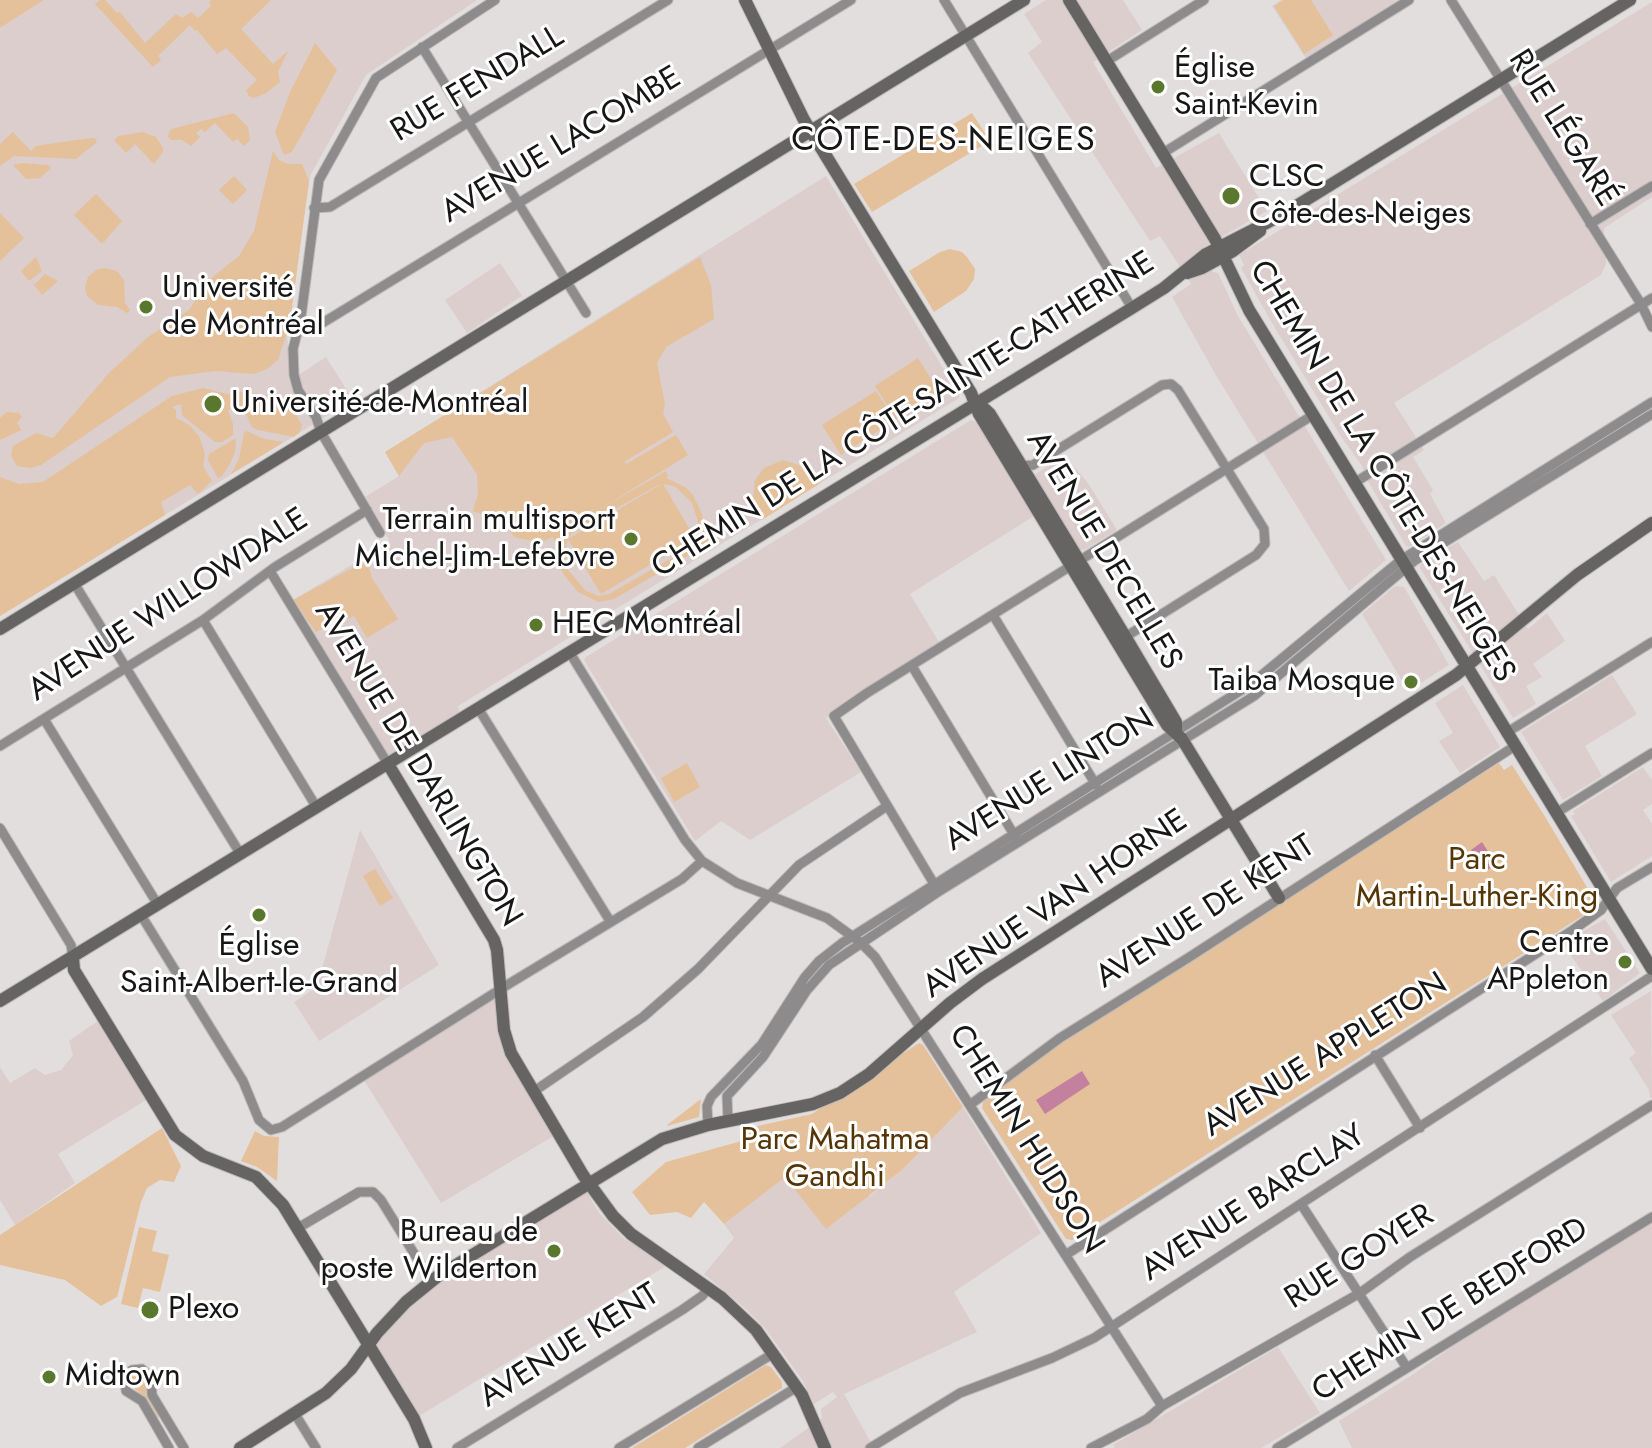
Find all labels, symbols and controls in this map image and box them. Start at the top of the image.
street label: RUE FENDALL [385,19,571,151]
street label: RUE LÉGARÉ [1499,44,1625,214]
place label: Église Saint-Kevin [1174,50,1319,125]
street label: AVENUE LACOMBE [435,59,689,233]
marker: Église Saint-Kevin [1149,78,1167,96]
district label: CÔTE-DES-NEIGES [791,122,1097,162]
place label: CLSC Côte-des-Neiges [1249,159,1471,234]
marker: CLSC Côte-des-Neiges [1220,185,1242,207]
street label: CHEMIN DE LA CÔTE-SAINTE-CATHERINE [646,245,1162,587]
street label: CHEMIN DE LA CÔTE-DES-NEIGES [1240,254,1522,690]
place label: Université de Montréal [162,270,324,345]
marker: Université de Montréal [137,298,155,316]
place label: Université-de-Montréal [231,385,528,423]
marker: Université-de-Montréal [202,393,224,415]
street label: AVENUE DECELLES [1017,425,1189,677]
street label: AVENUE WILLOWDALE [22,501,316,711]
place label: Terrain multisport Michel-Jim-Lefebvre [355,502,615,577]
marker: Terrain multisport Michel-Jim-Lefebvre [622,530,640,548]
street label: AVENUE DE DARLINGTON [305,596,529,934]
place label: HEC Montréal [552,606,742,644]
marker: HEC Montréal [527,616,545,634]
place label: Taiba Mosque [1209,663,1395,701]
marker: Taiba Mosque [1402,673,1420,691]
street label: AVENUE LINTON [938,701,1162,861]
street label: AVENUE VAN HORNE [917,802,1195,1008]
street label: AVENUE DE KENT [1089,828,1323,998]
park label: Parc Martin-Luther-King [1356,842,1598,917]
marker: Église Saint-Albert-le-Grand [250,906,268,924]
place label: Centre APpleton [1487,925,1609,1000]
place label: Église Saint-Albert-le-Grand [120,928,398,1003]
marker: Centre APpleton [1616,953,1634,971]
street label: AVENUE APPLETON [1197,965,1455,1147]
street label: CHEMIN HUDSON [939,1018,1111,1262]
street label: AVENUE BARCLAY [1135,1117,1373,1291]
park label: Parc Mahatma Gandhi [741,1122,929,1197]
street label: RUE GOYER [1279,1197,1441,1319]
street label: CHEMIN DE BEDFORD [1306,1211,1596,1411]
place label: Bureau de poste Wilderton [321,1214,538,1289]
marker: Bureau de poste Wilderton [545,1242,563,1260]
street label: AVENUE KENT [473,1277,667,1417]
place label: Plexo [168,1291,239,1329]
marker: Plexo [139,1299,161,1321]
place label: Midtown [65,1358,181,1396]
marker: Midtown [40,1368,58,1386]

